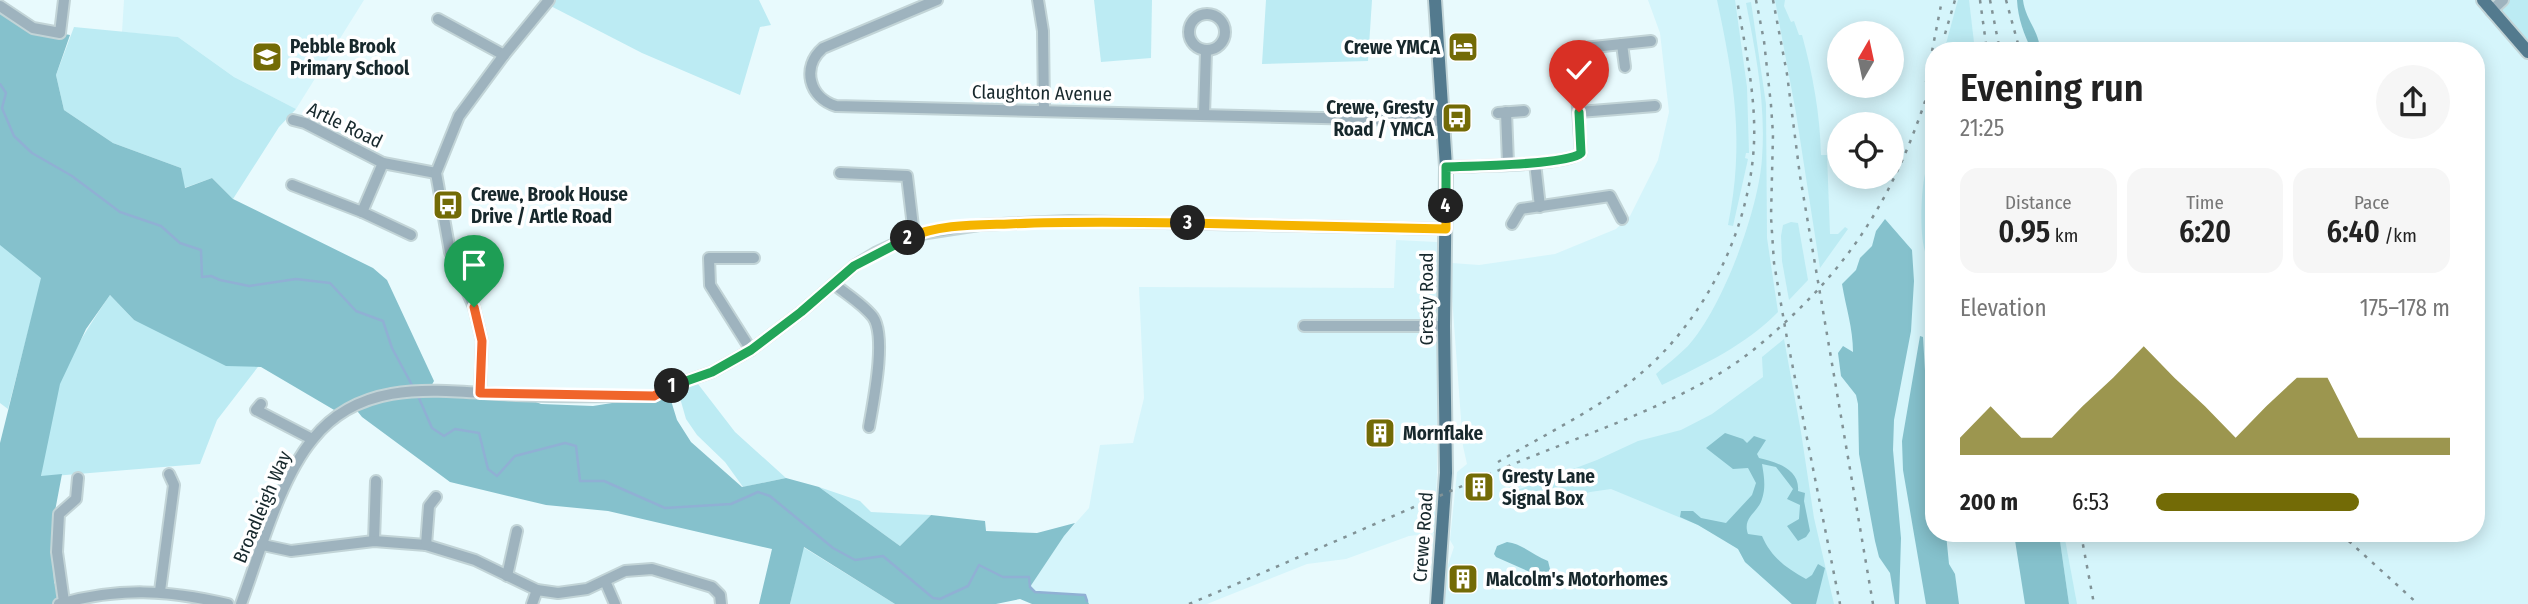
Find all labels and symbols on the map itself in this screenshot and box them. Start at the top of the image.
north arrow [1827,21,1904,98]
hotel icon: Crewe YMCA [1446,30,1480,64]
place label: Pebble Brook Primary School [290,35,410,80]
place label: Crewe YMCA [1344,36,1441,59]
school or university icon: Pebble Brook Primary School [250,40,284,74]
pin [1549,40,1609,112]
street label: Claughton Avenue [972,80,1112,106]
place label: Crewe, Gresty Road / YMCA [1326,96,1435,141]
street label: Artle Road [304,97,386,153]
bus stop icon: Crewe, Gresty Road / YMCA [1440,101,1474,135]
place label: Crewe, Brook House Drive / Artle Road [471,183,628,228]
bus stop icon: Crewe, Brook House Drive / Artle Road [431,188,465,222]
pin: 4 [1428,188,1464,224]
pin: 3 [1170,206,1206,241]
pin: 2 [890,220,926,256]
pin [444,235,504,307]
street label: Gresty Road [1415,253,1438,345]
pin: 1 [654,368,690,404]
building icon: Mornflake [1363,416,1397,450]
place label: Mornflake [1403,422,1484,445]
street label: Broadleigh Way [228,447,296,566]
place label: Gresty Lane Signal Box [1502,465,1595,510]
building icon: Gresty Lane Signal Box [1462,470,1496,504]
street label: Crewe Road [1408,491,1438,583]
building icon: Malcolm's Motorhomes [1446,562,1480,596]
place label: Malcolm's Motorhomes [1486,568,1668,591]

